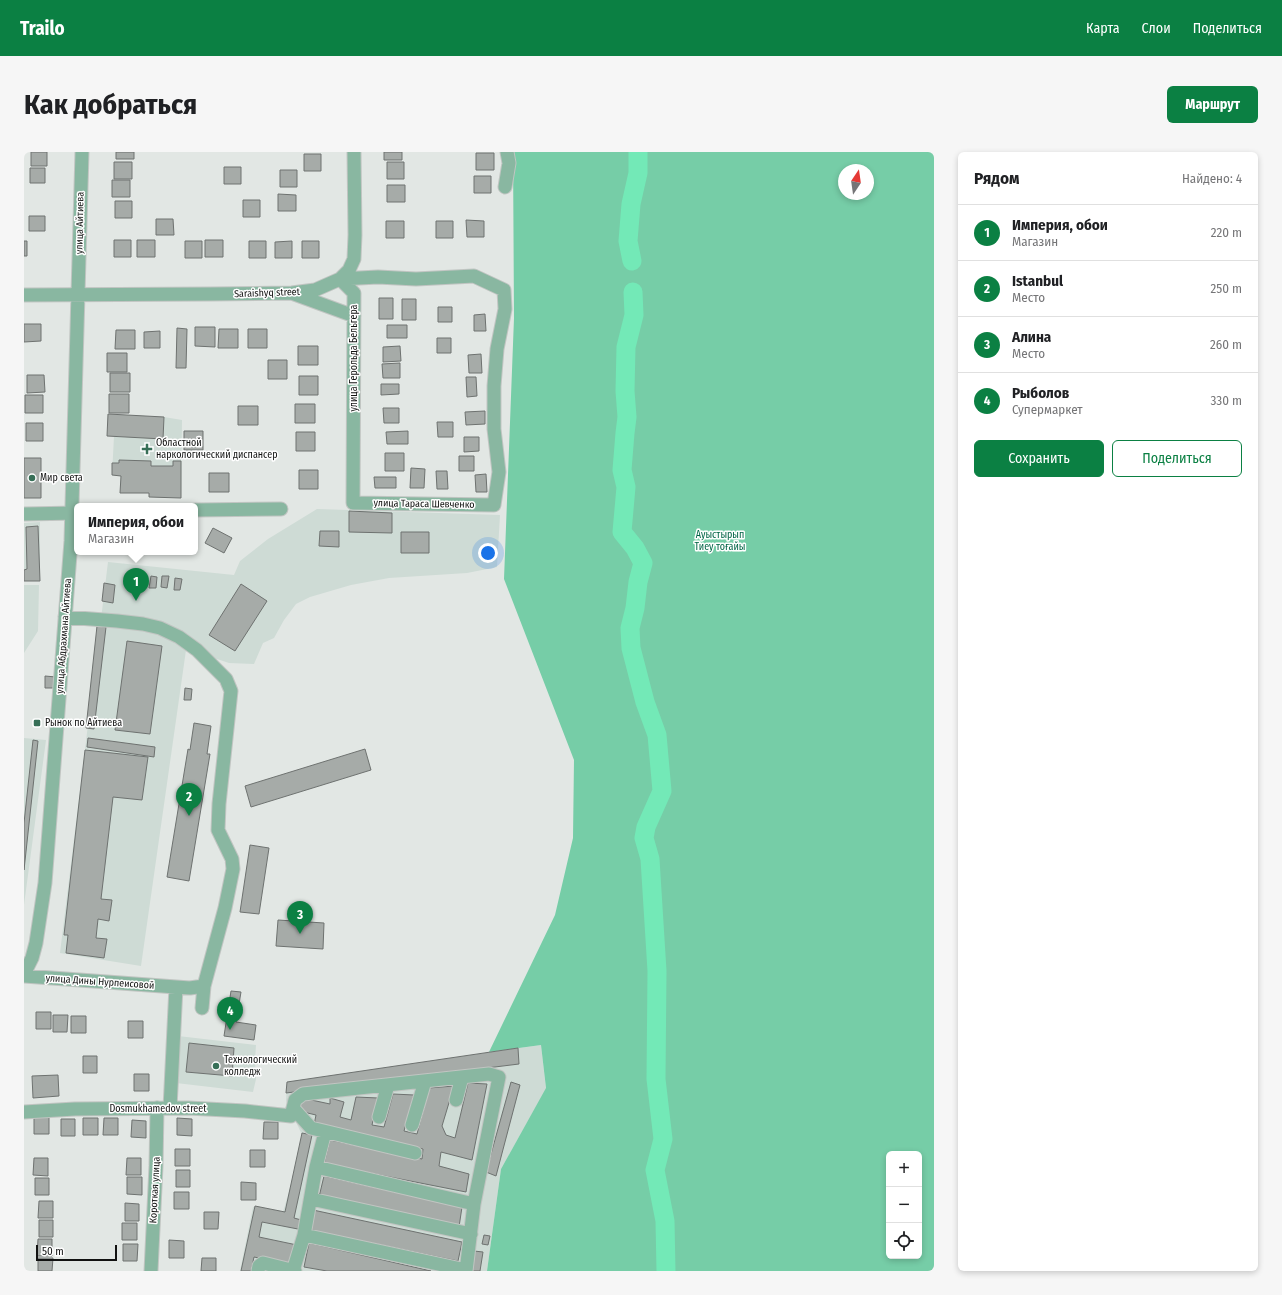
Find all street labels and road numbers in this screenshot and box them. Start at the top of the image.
street label: улица Айтиева [73,192,87,254]
street label: Saraishyq street [234,286,301,300]
street label: улица Герольда Бельгера [348,304,360,412]
street label: улица Тараса Шевченко [373,497,475,511]
street label: улица Абдрахмана Айтиева [54,578,74,694]
street label: улица Дины Нурпеисовой [45,972,155,992]
street label: Dosmukhamedov street [110,1103,207,1115]
street label: Короткая улица [147,1156,163,1224]

